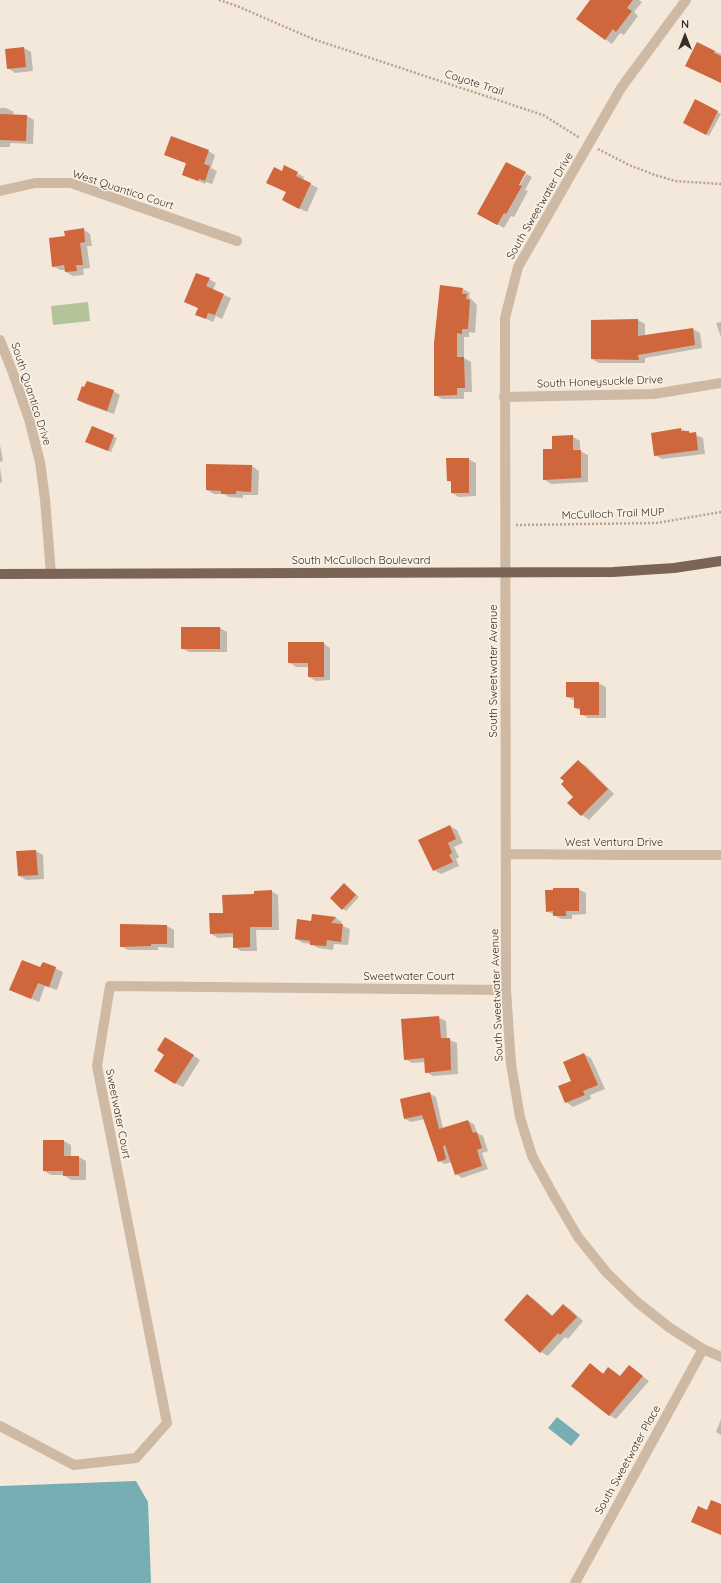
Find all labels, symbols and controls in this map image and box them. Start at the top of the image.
north arrow [665,16,705,56]
text: N [681,17,689,31]
street label: Coyote Trail [443,67,505,99]
street label: South Sweetwater Drive [504,150,576,262]
street label: West Quantico Court [71,167,175,213]
street label: South Quantico Drive [8,341,54,447]
street label: South Honeysuckle Drive [537,373,663,391]
street label: McCulloch Trail MUP [561,506,665,522]
street label: South McCulloch Boulevard [292,554,430,568]
street label: South Sweetwater Avenue [487,605,501,737]
street label: West Ventura Drive [565,836,663,850]
street label: South Sweetwater Avenue [488,928,506,1062]
street label: Sweetwater Court [363,970,455,984]
street label: Sweetwater Court [103,1068,133,1160]
street label: South Sweetwater Place [592,1403,664,1517]

